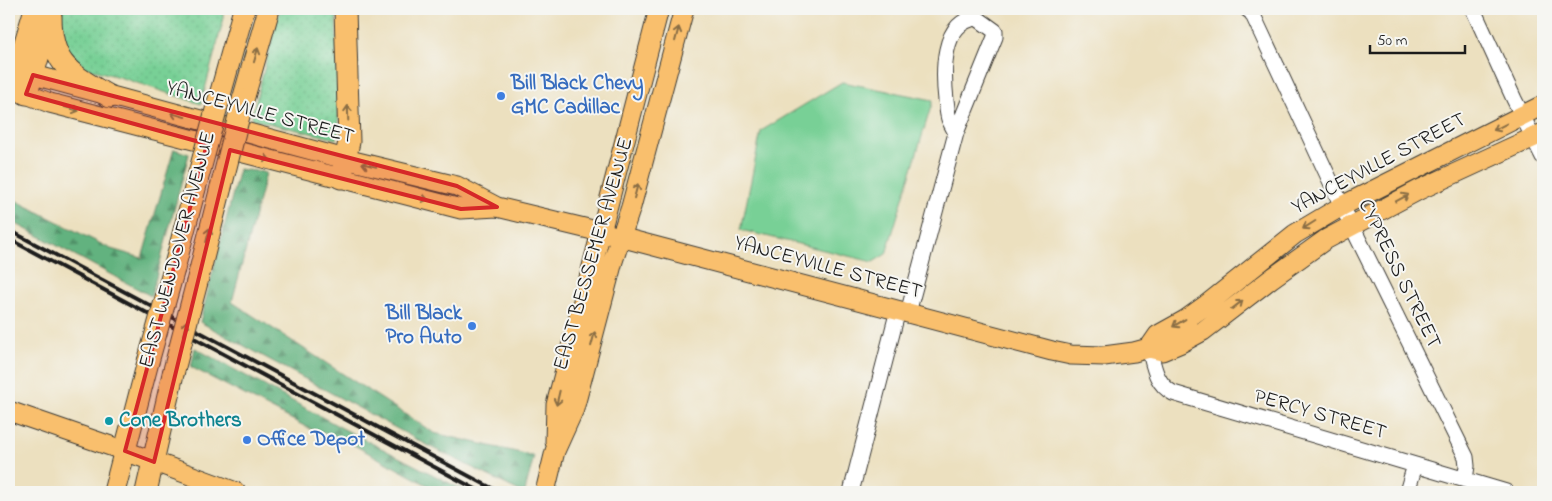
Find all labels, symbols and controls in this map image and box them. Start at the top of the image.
scale bar [1370,22,1464,54]
one-way arrow [673,26,683,42]
text: 50 m [1377,30,1408,52]
one-way arrow [252,47,261,63]
place label: Bill Black Chevy GMC Cadillac [510,69,644,123]
street label: YANCEYVILLE STREET [163,73,357,153]
marker: Bill Black Chevy GMC Cadillac [495,90,507,102]
one-way arrow [63,105,79,114]
one-way arrow [344,105,353,121]
street label: YANCEYVILLE STREET [1286,105,1472,223]
one-way arrow [170,110,186,119]
one-way arrow [1493,123,1508,132]
street label: EAST WENDOVER AVENUE [132,128,224,372]
street label: EAST BESSEMER AVENUE [546,134,642,374]
one-way arrow [255,154,271,163]
one-way arrow [361,160,377,169]
one-way arrow [631,183,641,199]
one-way arrow [1395,193,1410,203]
one-way arrow [412,194,428,203]
street label: CYPRESS STREET [1350,194,1448,354]
one-way arrow [1302,221,1316,231]
one-way arrow [204,228,214,244]
street label: YANCEYVILLE STREET [731,228,925,308]
place label: Bill Black Pro Auto [385,299,463,353]
one-way arrow [1230,300,1244,310]
one-way arrow [1172,318,1186,328]
marker: Bill Black Pro Auto [466,320,478,332]
one-way arrow [181,321,190,337]
one-way arrow [588,331,598,347]
street label: PERCY STREET [1250,382,1390,448]
one-way arrow [553,389,562,405]
place label: Cone Brothers [119,406,242,436]
marker: Cone Brothers [103,415,115,427]
place label: Office Depot [257,425,366,455]
marker: Office Depot [241,434,253,446]

